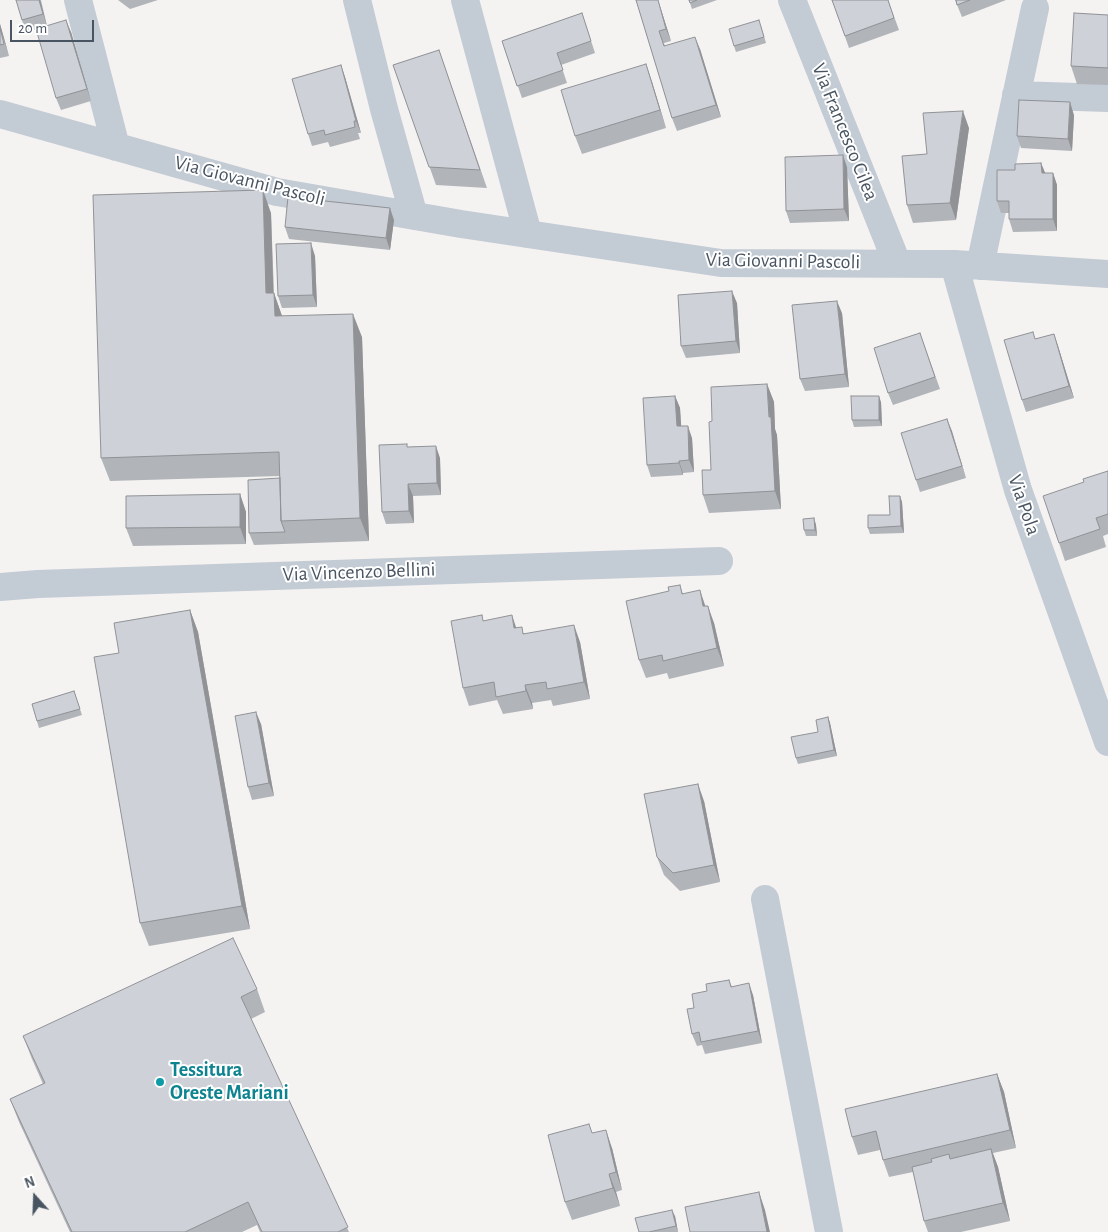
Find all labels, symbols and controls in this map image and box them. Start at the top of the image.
scale bar [12,10,96,42]
text: 20 m [18,21,47,36]
street label: Via Francesco Cilea [807,60,883,204]
street label: Via Giovanni Pascoli [172,151,328,211]
street label: Via Giovanni Pascoli [705,248,861,274]
street label: Via Pola [1003,472,1045,538]
street label: Via Vincenzo Bellini [282,557,436,587]
place label: Tessitura Oreste Mariani [170,1058,289,1105]
marker: Tessitura Oreste Mariani [154,1076,166,1088]
north arrow [10,1172,60,1222]
text: N [23,1175,37,1191]

